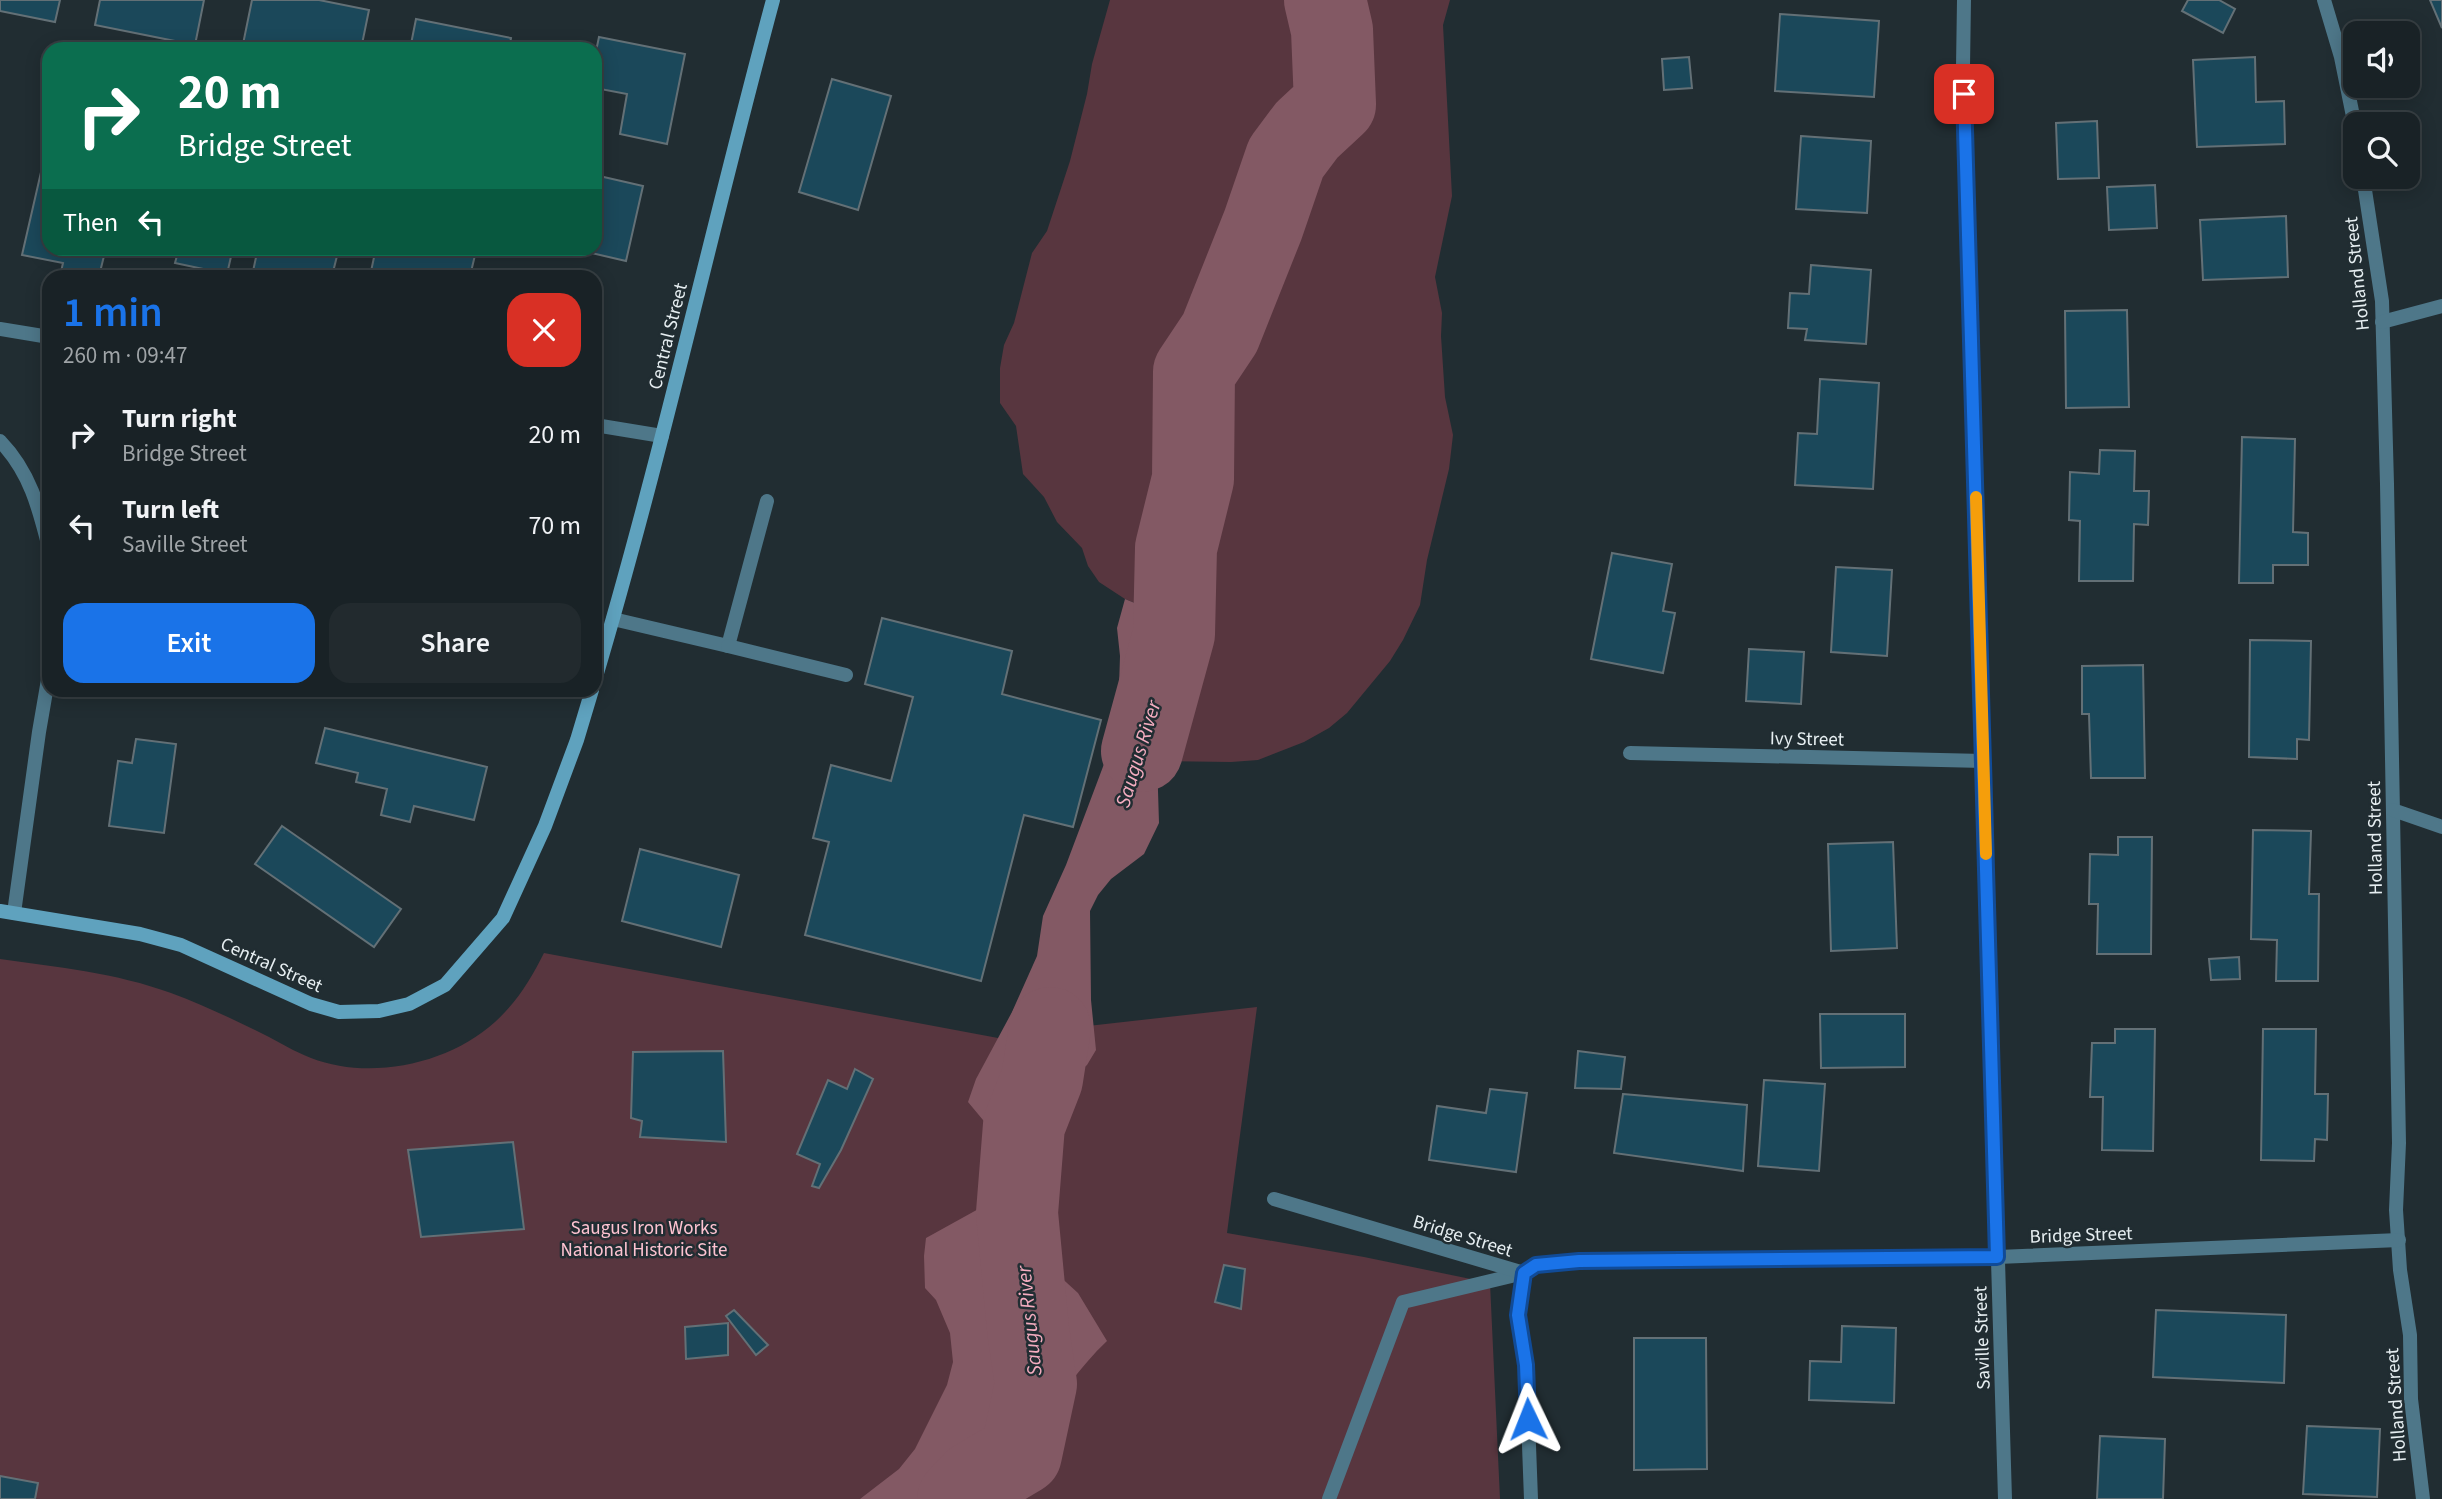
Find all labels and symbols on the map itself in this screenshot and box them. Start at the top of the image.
pin [1934,64,1994,124]
street label: Holland Street [2338,215,2377,332]
street label: Central Street [642,280,695,393]
water label: Saugus River [1107,696,1169,811]
street label: Ivy Street [1770,725,1845,754]
street label: Holland Street [2361,780,2390,895]
street label: Central Street [216,931,327,1000]
street label: Bridge Street [1409,1208,1516,1265]
park label: Saugus Iron Works National Historic Site [561,1215,727,1264]
street label: Bridge Street [2029,1220,2134,1251]
water label: Saugus River [1008,1264,1050,1378]
street label: Saville Street [1967,1285,1998,1390]
street label: Holland Street [2379,1346,2414,1463]
position arrow [1491,1382,1565,1456]

